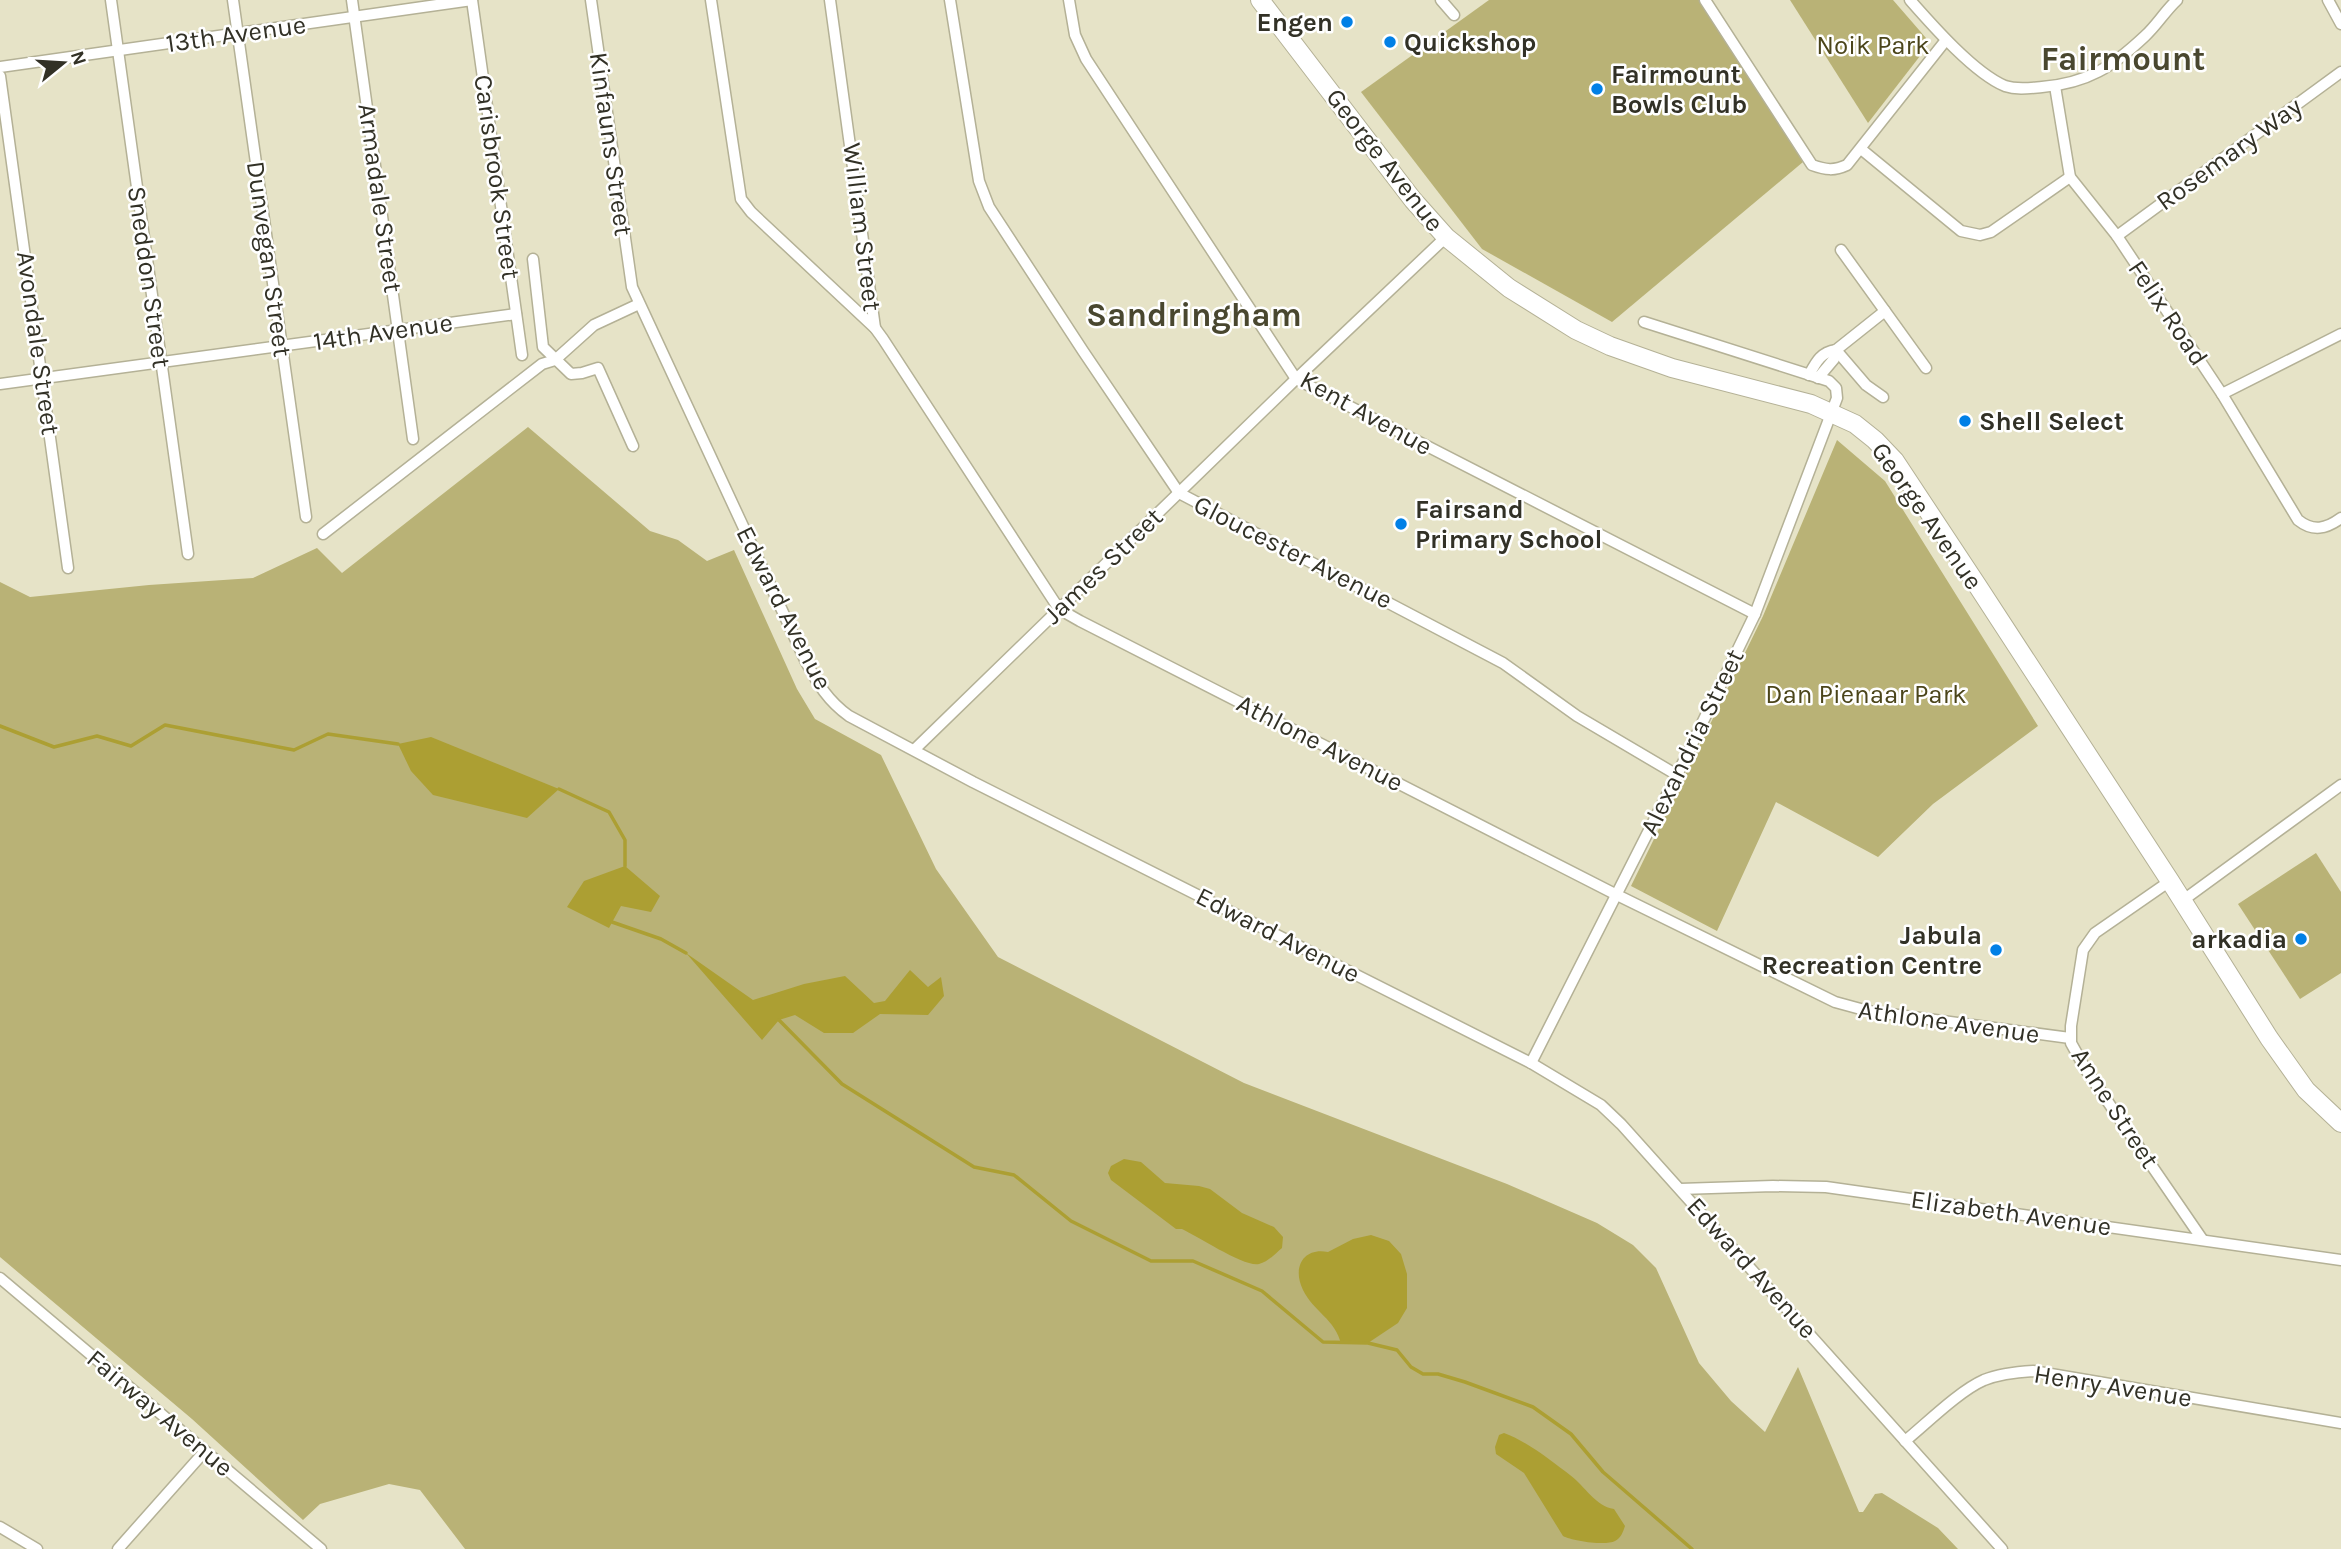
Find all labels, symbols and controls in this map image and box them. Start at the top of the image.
place label: Engen [1256,7,1333,38]
street label: 13th Avenue [164,9,308,59]
marker: Engen [1339,14,1355,30]
place label: Quickshop [1404,27,1536,58]
north arrow [28,28,98,98]
park label: Noik Park [1816,30,1930,61]
marker: Quickshop [1382,34,1398,50]
district label: Fairmount [2041,40,2205,78]
text: N [66,48,91,68]
street label: Kinfauns Street [583,50,639,238]
place label: Fairmount Bowls Club [1611,59,1747,120]
street label: Carisbrook Street [467,73,527,282]
marker: Fairmount Bowls Club [1589,81,1605,97]
street label: George Avenue [1320,82,1450,238]
street label: Rosemary Way [2150,91,2308,217]
street label: Armadale Street [351,101,409,295]
street label: William Street [836,141,888,313]
street label: Dunvegan Street [240,159,298,359]
street label: Sneddon Street [121,184,177,370]
street label: Avondale Street [10,249,66,437]
street label: Felix Road [2121,254,2215,372]
district label: Sandringham [1086,296,1302,334]
street label: 14th Avenue [311,307,455,357]
street label: Kent Avenue [1294,364,1438,462]
place label: Shell Select [1979,406,2124,437]
marker: Shell Select [1957,413,1973,429]
street label: George Avenue [1865,436,1989,596]
street label: Gloucester Avenue [1189,489,1397,615]
place label: Fairsand Primary School [1415,494,1602,555]
street label: James Street [1037,501,1169,631]
marker: Fairsand Primary School [1393,516,1409,532]
street label: Edward Avenue [729,521,839,695]
street label: Alexandria Street [1634,644,1751,840]
park label: Dan Pienaar Park [1765,679,1967,710]
street label: Athlone Avenue [1232,688,1408,798]
street label: Edward Avenue [1191,880,1365,990]
place label: Jabula Recreation Centre [1762,920,1982,981]
place label: arkadia [2191,924,2287,955]
marker: arkadia [2293,931,2309,947]
marker: Jabula Recreation Centre [1988,942,2004,958]
street label: Athlone Avenue [1856,994,2042,1050]
street label: Anne Street [2065,1042,2165,1174]
street label: Elizabeth Avenue [1909,1184,2113,1242]
street label: Edward Avenue [1680,1191,1824,1345]
street label: Fairway Avenue [81,1343,239,1483]
street label: Henry Avenue [2032,1358,2194,1414]

